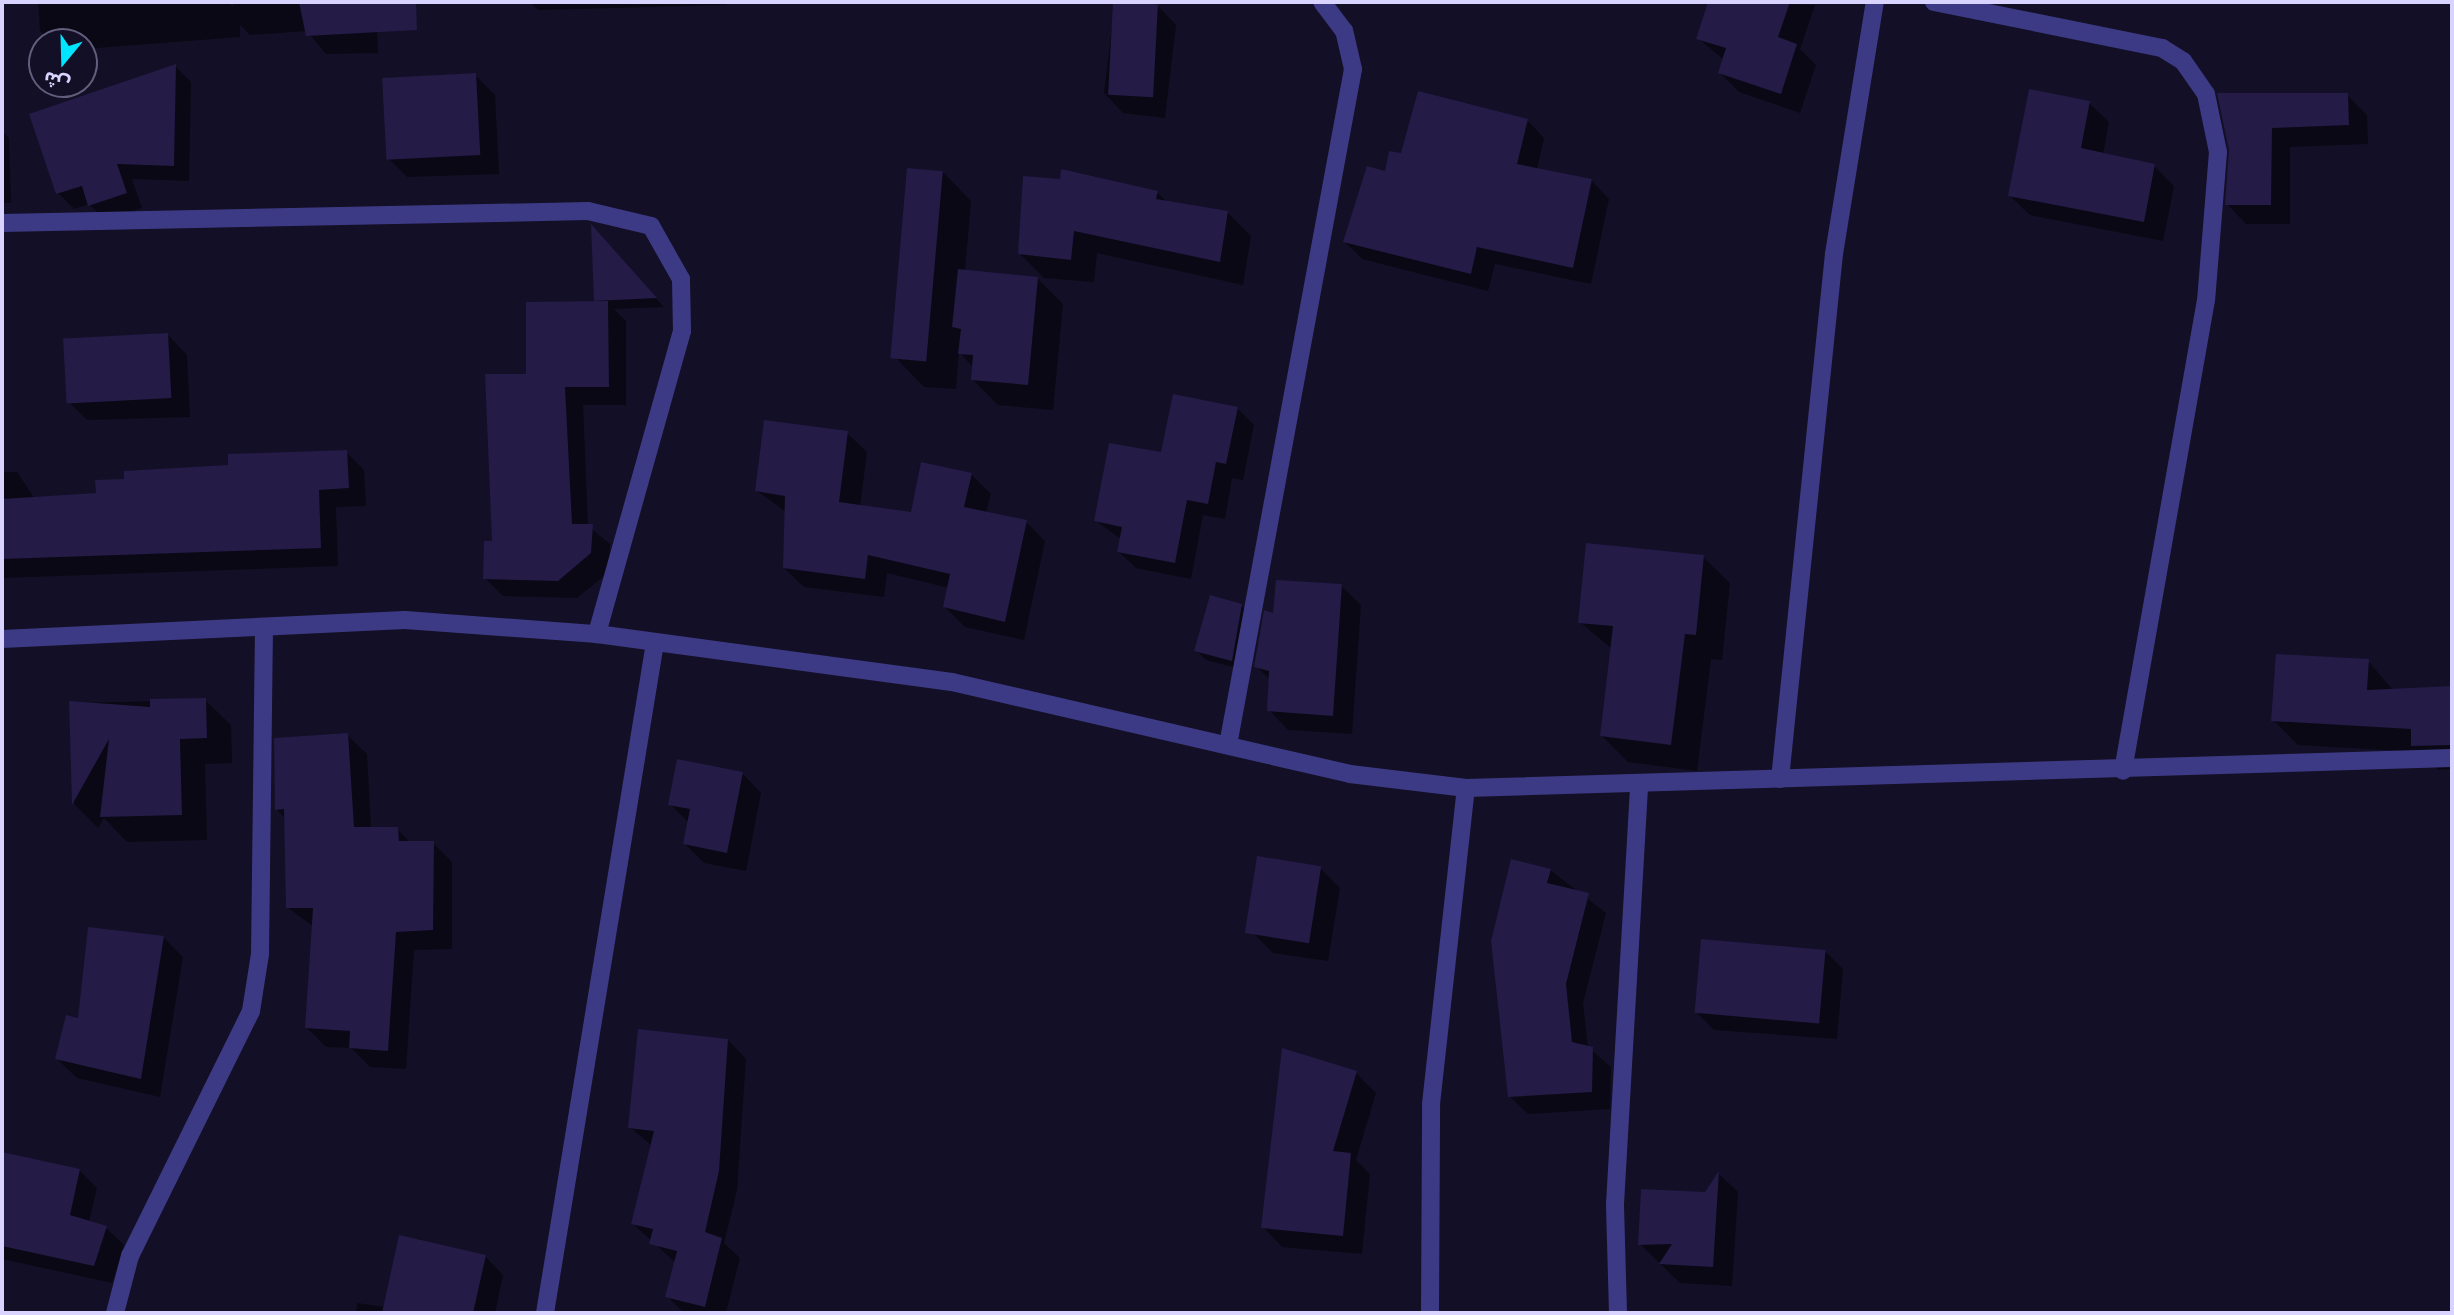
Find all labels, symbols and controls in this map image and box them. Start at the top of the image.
north arrow [28,28,98,98]
text: ش [40,65,73,97]

